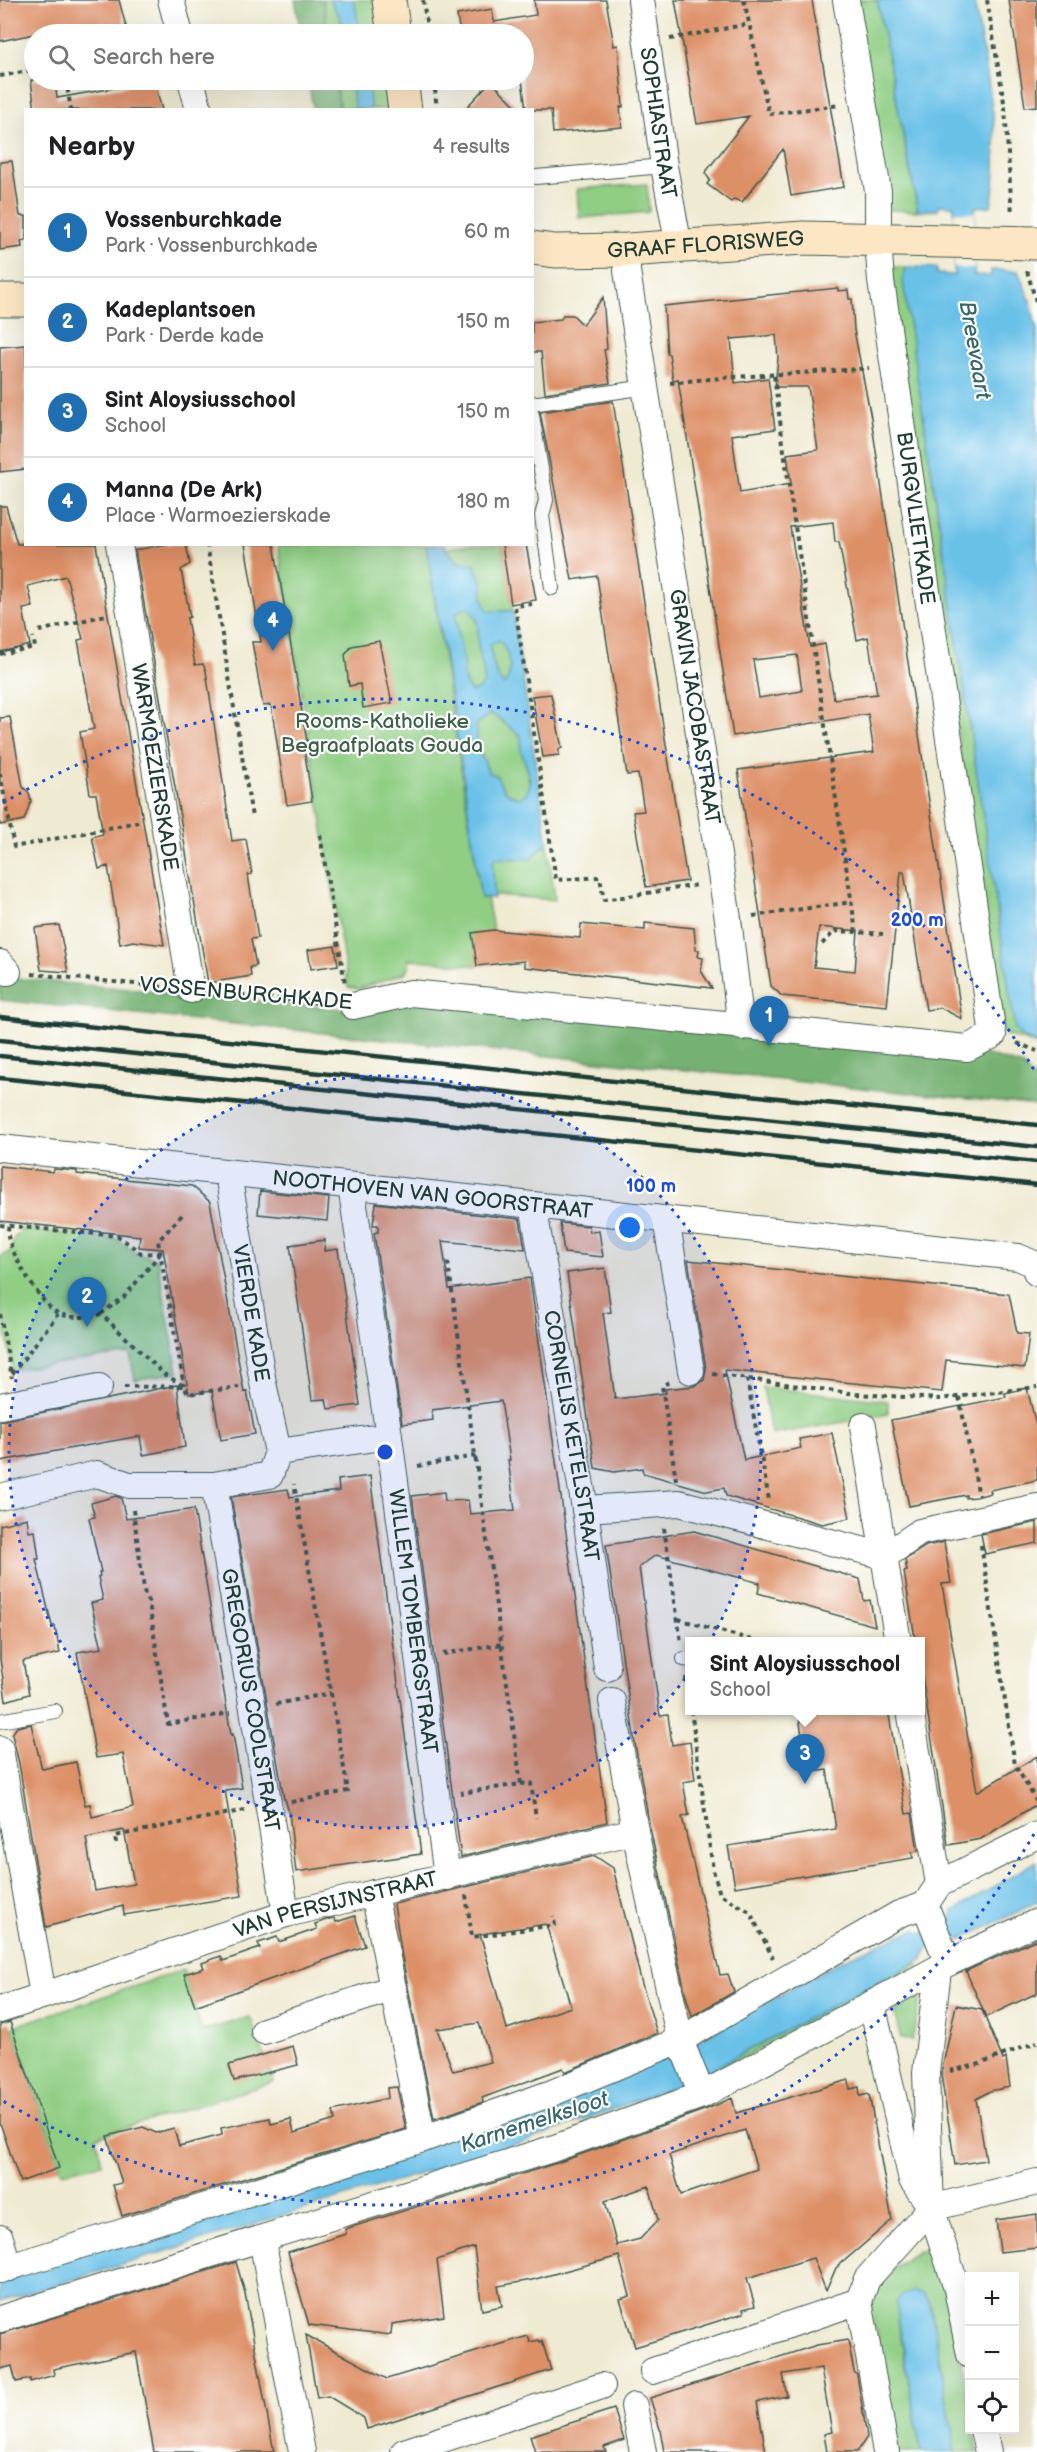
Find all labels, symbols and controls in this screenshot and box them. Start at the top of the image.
search box [24,24,534,90]
icon: search [45,41,78,74]
text: Search here [93,44,215,71]
street label: SOPHIASTRAAT [635,46,682,201]
text: Nearby [48,132,135,163]
text: 4 results [432,135,510,159]
text: Vossenburchkade [105,207,282,234]
text: 1 [63,220,72,244]
text: 60 m [464,220,510,244]
street label: GRAAF FLORISWEG [607,226,805,263]
text: Park · Vossenburchkade [105,234,318,258]
text: Kadeplantsoen [105,297,256,324]
water label: Breevaart [953,299,997,403]
text: 2 [62,310,73,334]
text: 150 m [457,310,510,334]
text: Park · Derde kade [105,324,264,348]
text: Sint Aloysiusschool [105,387,296,414]
text: 3 [62,400,73,424]
text: 150 m [457,400,510,424]
text: School [105,414,166,438]
street label: BURGVLIETKADE [891,430,940,606]
text: Manna (De Ark) [105,477,263,504]
text: 4 [62,490,73,514]
text: 180 m [457,490,510,514]
text: Place · Warmoezierskade [105,504,331,528]
street label: GRAVIN JACOBASTRAAT [664,587,725,827]
pin: 4 [254,602,292,651]
street label: WARMOEZIERSKADE [125,662,184,873]
park label: Rooms-Katholieke Begraafplaats Gouda [281,709,483,758]
text: 200 m [890,910,944,931]
street label: VOSSENBURCHKADE [138,972,354,1015]
pin: 1 [750,996,788,1046]
street label: NOOTHOVEN VAN GOORSTRAAT [271,1165,594,1224]
text: 100 m [626,1176,676,1197]
your location [615,1213,644,1242]
street label: VIERDE KADE [227,1243,275,1384]
pin: 2 [68,1278,106,1327]
street label: CORNELIS KETELSTRAAT [538,1308,604,1563]
centre of rings [375,1442,395,1462]
street label: WILLEM TOMBERGSTRAAT [383,1488,443,1756]
street label: GREGORIUS COOLSTRAAT [216,1567,285,1834]
popup [685,1637,925,1715]
text: Sint Aloysiusschool [710,1651,900,1678]
text: School [710,1678,771,1702]
pin: 3 [786,1734,824,1784]
street label: VAN PERSIJNSTRAAT [230,1866,440,1944]
water label: Karnemelksloot [457,2085,613,2159]
map controls [965,2272,1019,2434]
button: + [965,2272,1019,2326]
button: − [965,2326,1019,2380]
button: locate [965,2380,1019,2434]

